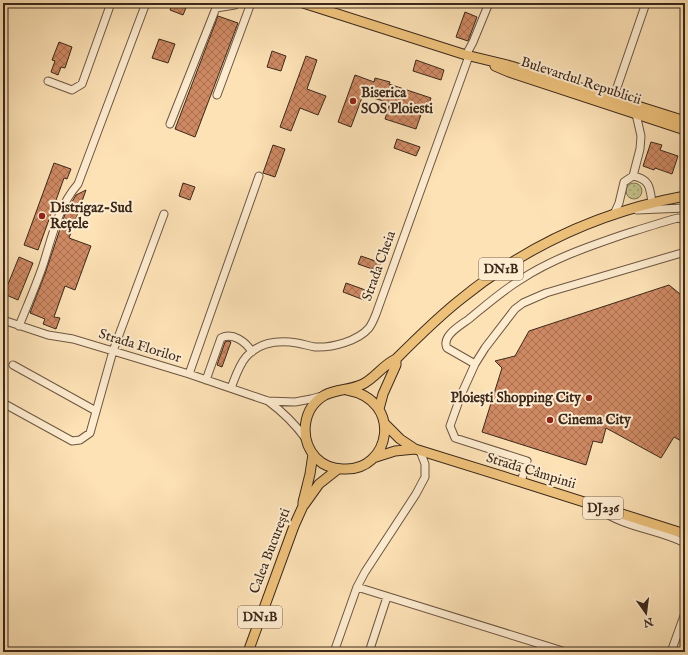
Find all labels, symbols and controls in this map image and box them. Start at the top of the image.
street label: Bulevardul Republicii [518,53,644,109]
place label: Biserica SOS Ploiesti [361,84,433,118]
marker: Biserica SOS Ploiesti [348,96,358,106]
place label: Distrigaz-Sud Rețele [50,199,133,233]
marker: Distrigaz-Sud Rețele [37,211,47,221]
street label: Strada Cheia [358,228,400,304]
road number: DN1B [479,258,523,280]
street label: Strada Florilor [97,325,183,367]
place label: Ploiești Shopping City [451,389,582,407]
marker: Ploiești Shopping City [584,393,594,403]
place label: Cinema City [558,411,632,429]
marker: Cinema City [545,415,555,425]
street label: Strada Câmpinii [484,449,578,493]
road number: DJ236 [583,497,623,519]
street label: Calea București [245,505,295,596]
north arrow [626,593,666,633]
road number: DN1B [238,606,282,628]
text: N [641,614,655,630]

